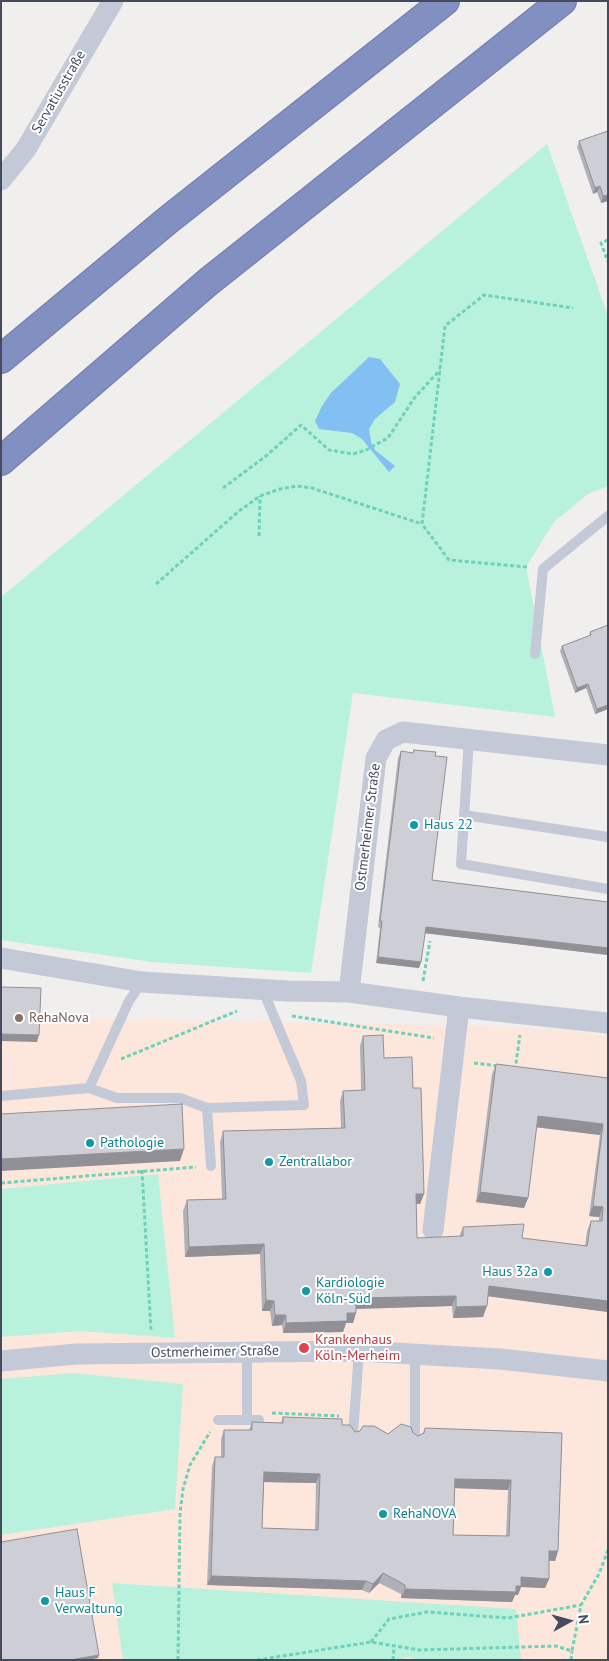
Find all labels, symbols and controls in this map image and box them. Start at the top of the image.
street label: Servatiusstraße [29,48,89,136]
street label: Ostmerheimer Straße [352,762,384,892]
place label: Haus 22 [424,817,473,833]
marker: Haus 22 [408,819,420,831]
place label: RehaNova [29,1010,89,1026]
marker: RehaNova [13,1012,25,1024]
place label: Pathologie [100,1135,164,1151]
marker: Pathologie [84,1137,96,1149]
place label: Zentrallabor [279,1154,352,1170]
marker: Zentrallabor [263,1156,275,1168]
place label: Haus 32a [482,1264,538,1280]
marker: Haus 32a [542,1266,554,1278]
place label: Kardiologie Köln-Süd [316,1275,385,1308]
marker: Kardiologie Köln-Süd [300,1285,312,1297]
place label: Krankenhaus Köln-Merheim [315,1332,400,1364]
marker: Krankenhaus Köln-Merheim [297,1341,311,1355]
street label: Ostmerheimer Straße [151,1342,279,1362]
place label: RehaNOVA [393,1506,457,1522]
marker: RehaNOVA [377,1508,389,1520]
place label: Haus F Verwaltung [55,1585,123,1618]
marker: Haus F Verwaltung [39,1595,51,1607]
north arrow [544,1596,594,1646]
text: N [574,1614,593,1625]

